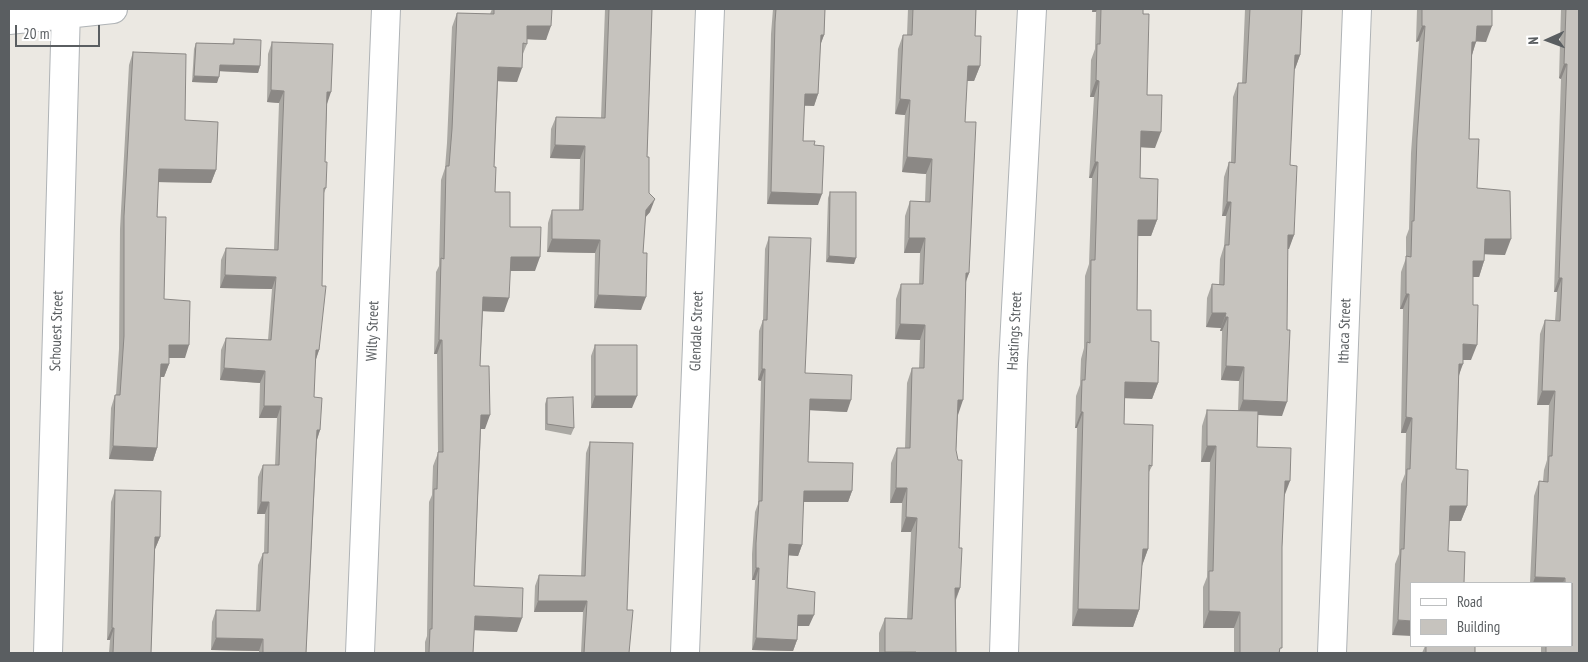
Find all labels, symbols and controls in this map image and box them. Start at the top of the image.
scale bar [18,15,102,47]
north arrow [1523,15,1573,65]
text: 20 m [23,24,49,43]
text: N [1524,36,1542,45]
street label: Schouest Street [47,290,67,372]
street label: Glendale Street [687,291,707,371]
street label: Hastings Street [1004,291,1026,371]
street label: Ithaca Street [1335,298,1355,364]
street label: Wilty Street [363,300,383,362]
legend [1410,582,1573,647]
text: Road [1457,592,1483,611]
text: Building [1457,617,1500,636]

